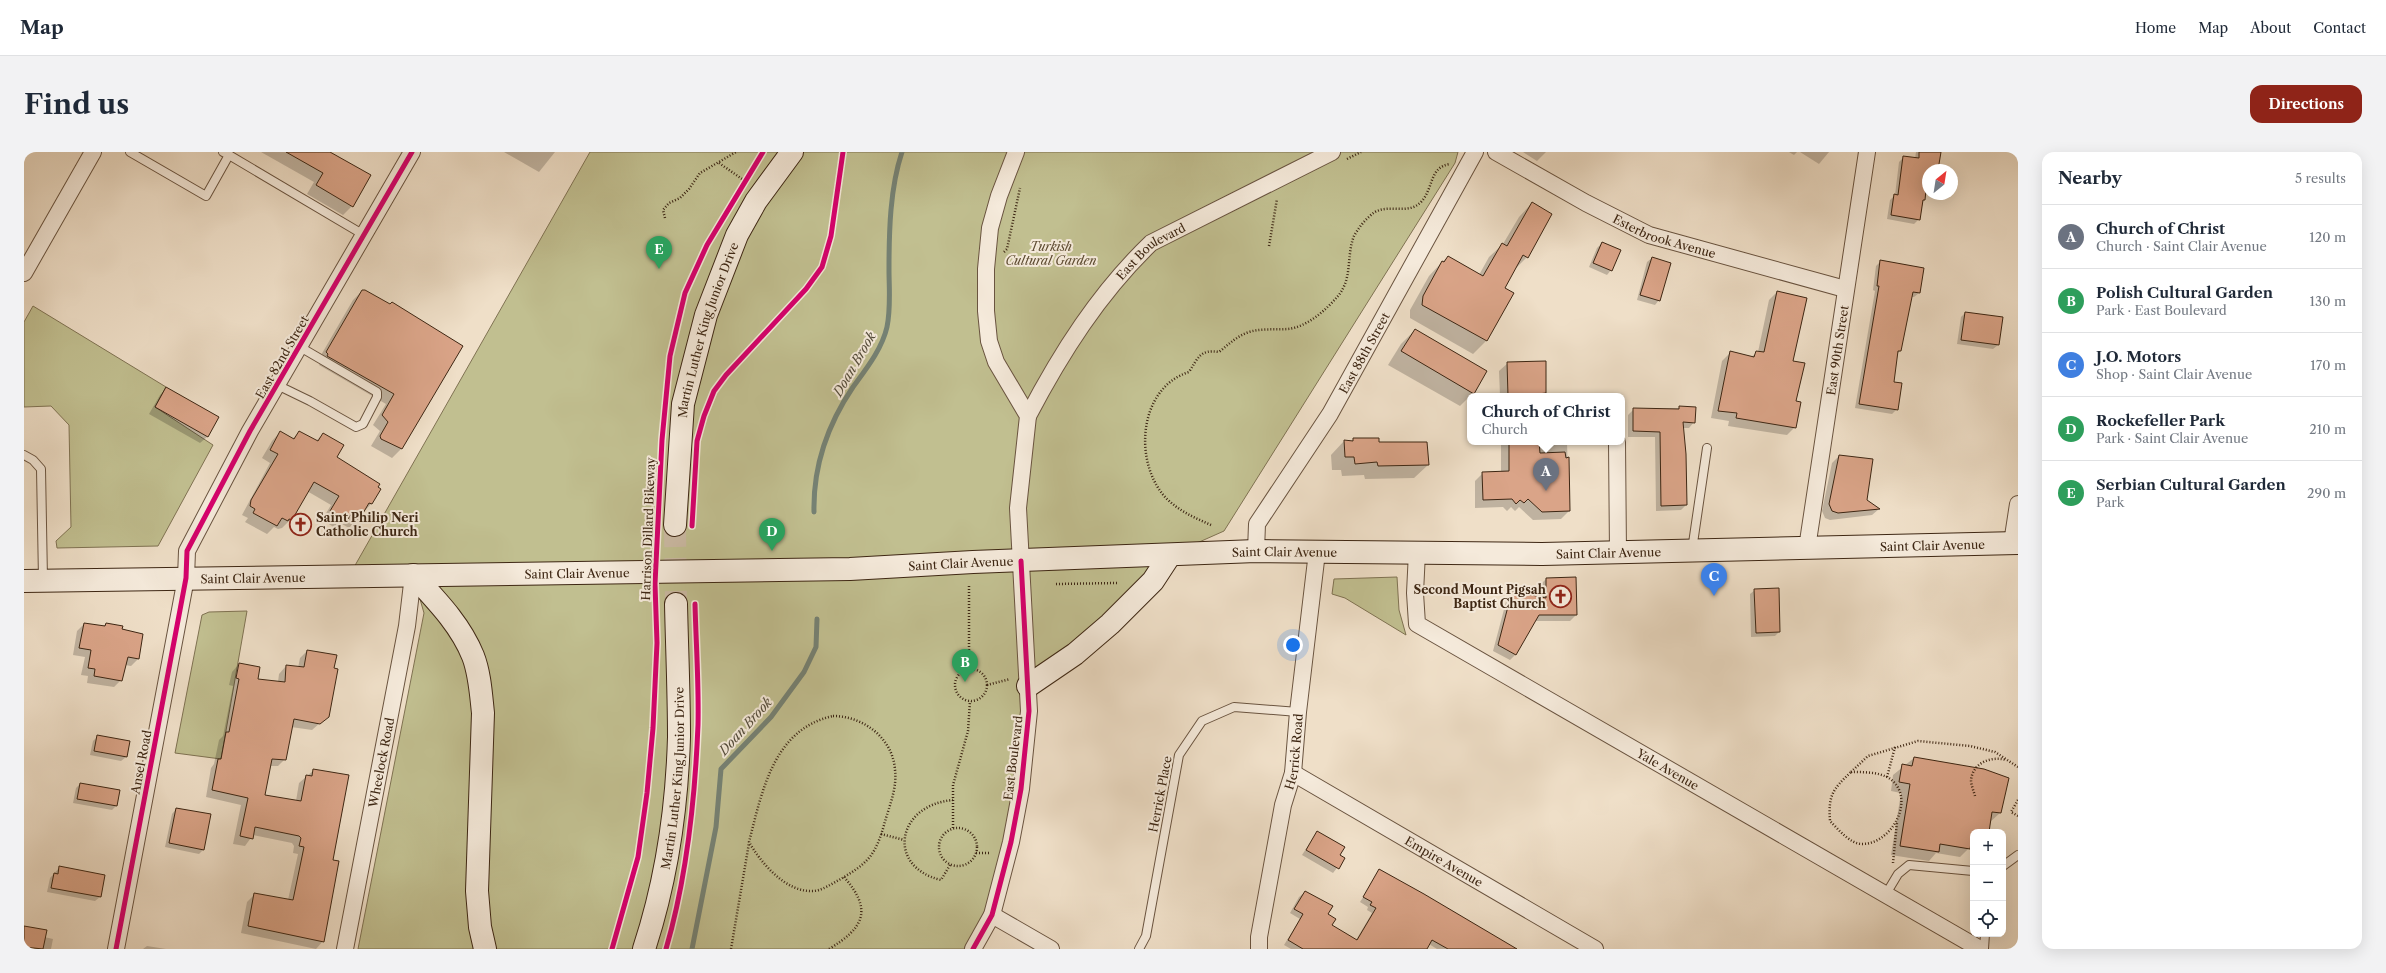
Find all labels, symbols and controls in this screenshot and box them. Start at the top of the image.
text: Map [20,16,64,39]
text: Home [2135,19,2176,37]
text: Map [2198,19,2228,37]
text: About [2250,19,2291,37]
text: Contact [2313,19,2366,37]
button: Directions [2250,85,2362,123]
text: Find us [24,87,129,121]
north arrow [1922,164,1958,200]
text: Nearby [2058,168,2122,188]
text: 5 results [2295,170,2346,186]
street label: Esterbrook Avenue [1611,210,1718,261]
street label: East Boulevard [1113,219,1188,283]
text: Church of Christ [2096,219,2225,238]
text: A [2066,229,2076,245]
text: 120 m [2309,229,2346,245]
pin: E [646,236,672,269]
text: Church · Saint Clair Avenue [2096,238,2267,254]
park label: Turkish Cultural Garden [1006,239,1097,268]
street label: Martin Luther King Junior Drive [675,240,741,418]
text: Polish Cultural Garden [2096,283,2273,302]
text: B [2066,293,2076,309]
text: 130 m [2310,293,2346,309]
text: Park · East Boulevard [2096,302,2227,318]
street label: East 90th Street [1823,303,1851,396]
street label: East 88th Street [1335,309,1393,396]
street label: East 82nd Street [252,312,312,401]
water label: Doan Brook [829,329,879,400]
text: J.O. Motors [2096,347,2181,366]
text: C [2066,357,2076,373]
text: 170 m [2310,357,2346,373]
text: Shop · Saint Clair Avenue [2096,366,2252,382]
popup [1467,393,1625,445]
text: Church of Christ [1481,402,1611,421]
text: Rockefeller Park [2096,411,2225,430]
text: Church [1481,421,1528,437]
text: D [2065,421,2077,437]
text: 210 m [2309,421,2346,437]
text: Park · Saint Clair Avenue [2096,430,2248,446]
street label: Harrison Dillard Bikeway [638,457,658,601]
pin: A [1533,458,1559,491]
text: Serbian Cultural Garden [2096,475,2286,494]
text: E [2066,485,2076,501]
text: 290 m [2307,485,2346,501]
text: Park [2096,494,2124,510]
place label: Saint Philip Neri Catholic Church [316,510,419,539]
church icon: Saint Philip Neri Catholic Church [288,511,314,537]
pin: D [759,518,785,551]
street label: Saint Clair Avenue [1880,536,1985,554]
street label: Saint Clair Avenue [1232,543,1337,559]
street label: Saint Clair Avenue [1556,544,1662,561]
street label: Saint Clair Avenue [908,553,1014,573]
pin: C [1701,563,1727,596]
street label: Saint Clair Avenue [524,565,630,581]
street label: Saint Clair Avenue [200,569,306,586]
place label: Second Mount Pigsah Baptist Church [1413,582,1547,611]
church icon: Second Mount Pigsah Baptist Church [1548,583,1574,609]
your location [1283,635,1303,655]
pin: B [952,649,978,682]
street label: Martin Luther King Junior Drive [657,687,687,871]
water label: Doan Brook [714,694,775,759]
street label: Herrick Road [1281,712,1305,791]
street label: East Boulevard [1000,714,1026,801]
street label: Wheelock Road [365,715,397,810]
street label: Ansel Road [127,728,155,796]
street label: Yale Avenue [1633,745,1702,793]
street label: Herrick Place [1145,754,1175,833]
map controls [1970,829,2006,937]
button: + [1970,829,2006,865]
street label: Empire Avenue [1403,833,1486,890]
button: − [1970,865,2006,901]
button: locate [1970,901,2006,937]

